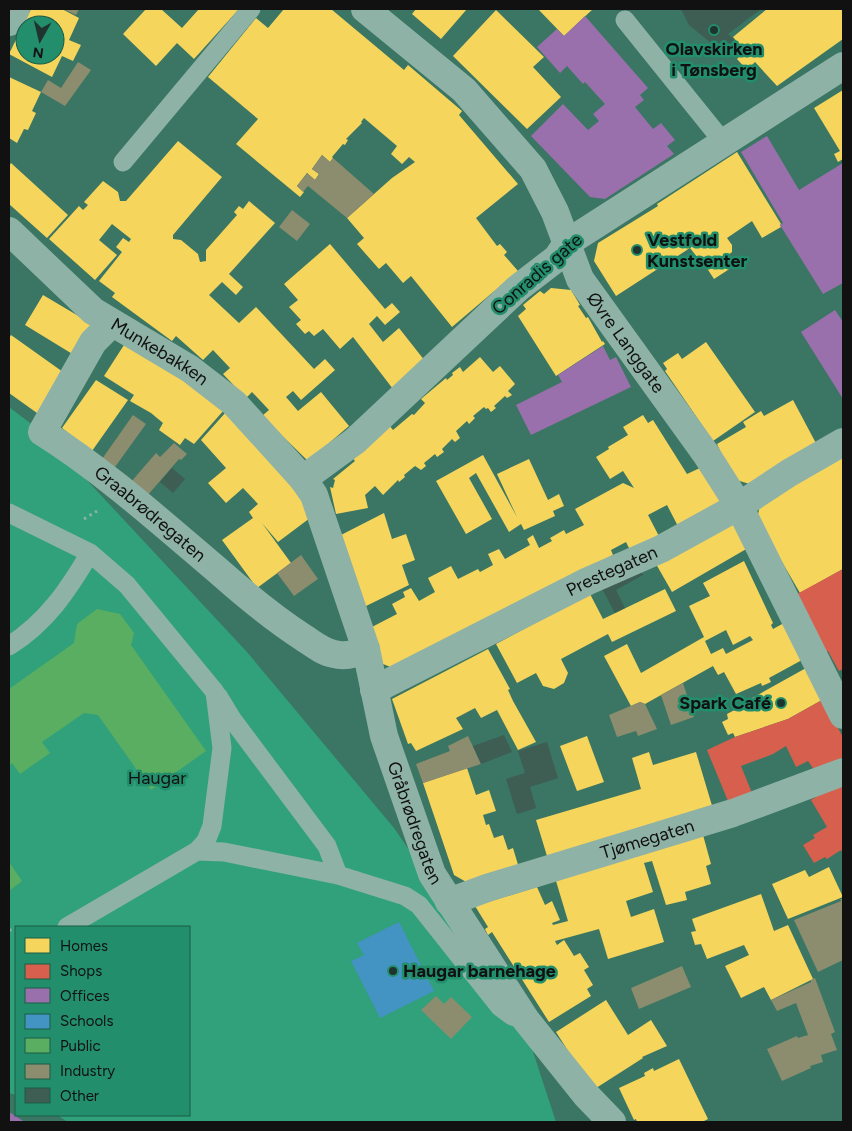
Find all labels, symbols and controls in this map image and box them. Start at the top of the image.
north arrow [15,15,65,65]
marker: Olavskirken i Tønsberg [708,24,720,36]
place label: Olavskirken i Tønsberg [666,38,762,81]
text: N [32,43,45,62]
street label: Conradis gate [487,229,587,319]
place label: Vestfold Kunstsenter [647,229,748,272]
marker: Vestfold Kunstsenter [631,244,643,256]
street label: Øvre Langgate [582,288,670,398]
street label: Munkebakken [107,313,213,390]
street label: Graabrødregaten [90,461,210,566]
street label: Prestegaten [563,541,661,601]
place label: Spark Café [679,692,771,714]
marker: Spark Café [775,697,787,709]
street label: Gråbrødregaten [383,758,447,889]
park label: Haugar [128,767,186,789]
street label: Tjømegaten [598,815,697,864]
legend [15,926,190,1116]
text: Homes [60,937,108,955]
place label: Haugar barnehage [403,960,556,982]
text: Shops [60,962,102,980]
marker: Haugar barnehage [387,965,399,977]
text: Offices [60,987,110,1005]
text: Schools [60,1012,113,1030]
text: Public [60,1037,101,1055]
text: Industry [60,1062,115,1080]
text: Other [60,1087,99,1105]

